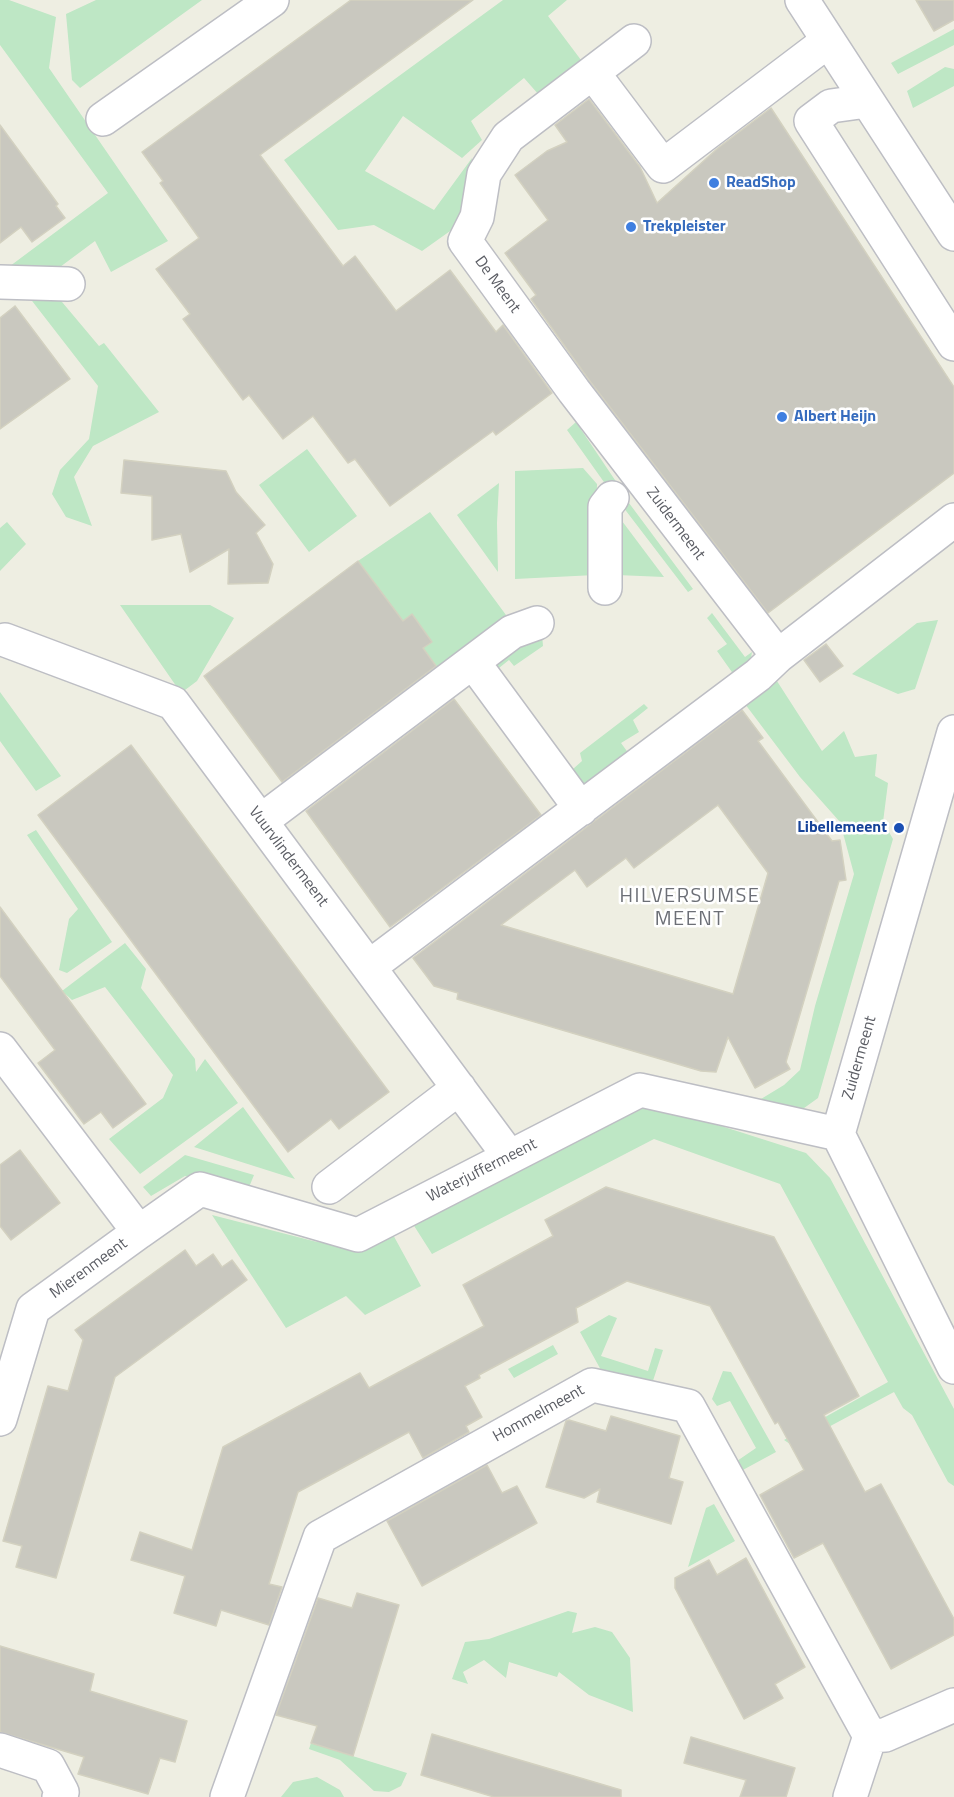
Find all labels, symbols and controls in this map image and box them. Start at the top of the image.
place label: ReadShop [726,173,796,193]
marker: ReadShop [707,176,721,190]
place label: Trekpleister [643,217,726,237]
marker: Trekpleister [624,220,638,234]
street label: De Meent [470,253,524,317]
place label: Albert Heijn [794,407,876,427]
marker: Albert Heijn [775,410,789,424]
street label: Zuidermeent [641,484,709,564]
street label: Vuurvlindermeent [244,803,332,911]
place label: Libellemeent [797,818,887,838]
marker: Libellemeent [892,821,906,835]
district label: HILVERSUMSE MEENT [620,885,760,932]
street label: Zuidermeent [839,1014,881,1102]
street label: Waterjuffermeent [424,1135,540,1207]
street label: Mierenmeent [47,1235,131,1303]
street label: Hommelmeent [490,1381,588,1447]

